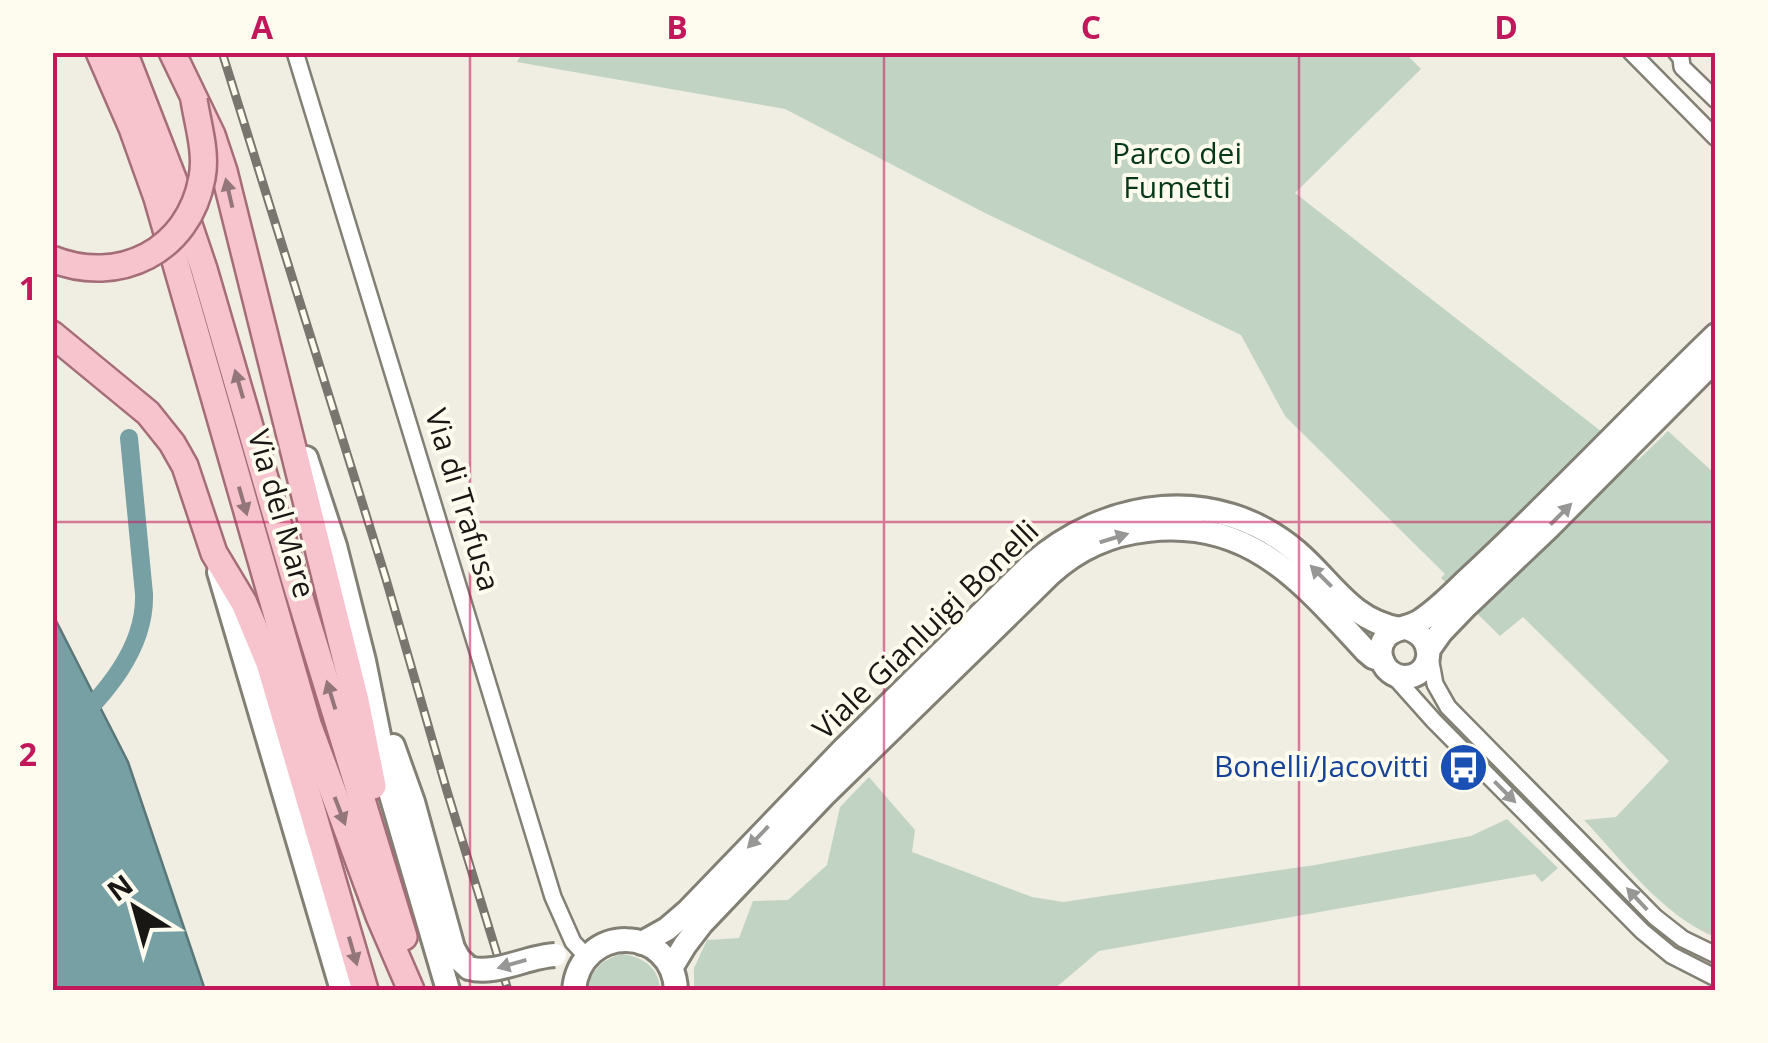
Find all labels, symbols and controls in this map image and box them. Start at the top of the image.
text: A [251,5,274,48]
text: B [666,5,688,48]
text: C [1081,5,1101,48]
text: D [1494,5,1518,48]
park label: Parco dei Fumetti [1112,132,1242,207]
one-way arrow [221,177,236,208]
text: 1 [19,266,37,309]
one-way arrow [231,368,246,398]
street label: Via di Trafusa [416,403,511,596]
street label: Via del Mare [239,425,326,603]
one-way arrow [235,486,251,517]
one-way arrow [1549,503,1573,527]
street label: Viale Gianluigi Bonelli [803,510,1047,748]
one-way arrow [1099,529,1129,544]
one-way arrow [1310,564,1334,588]
one-way arrow [323,680,338,710]
text: 2 [19,732,37,775]
bus stop icon: Bonelli/Jacovitti [1438,741,1490,793]
place label: Bonelli/Jacovitti [1214,745,1429,786]
one-way arrow [1493,779,1516,803]
one-way arrow [332,796,348,826]
one-way arrow [747,825,770,849]
north arrow [85,858,185,958]
text: N [99,865,140,909]
one-way arrow [1626,887,1649,911]
one-way arrow [345,936,361,967]
one-way arrow [496,956,527,972]

